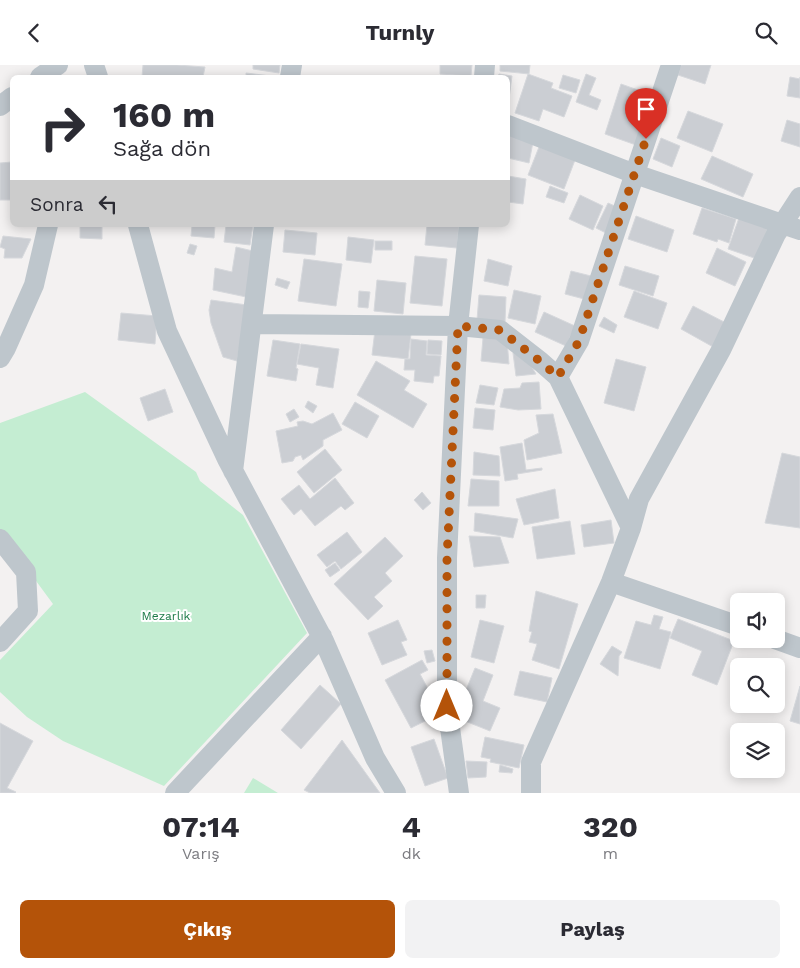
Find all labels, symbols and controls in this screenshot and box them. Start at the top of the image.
icon: back [20,19,48,47]
icon: search [752,19,780,47]
text: Turnly [366,20,434,45]
pin [625,88,667,139]
text: 160 m [113,94,215,136]
icon: right [30,95,95,160]
icon: arrive [632,95,660,123]
text: Sağa dön [113,136,211,161]
icon: left [94,190,122,218]
text: Sonra [30,193,84,216]
map controls [730,593,785,778]
button: sound [730,593,785,648]
park label: Mezarlık [142,609,191,623]
button: search [730,658,785,713]
position arrow [420,679,472,731]
button: layers [730,723,785,778]
text: 07:14 [162,809,240,844]
text: 4 [402,809,421,844]
text: 320 [583,809,638,844]
text: Varış [182,844,220,863]
text: dk [402,844,421,863]
text: m [603,844,618,863]
button: Çıkış [20,900,395,958]
button: Paylaş [405,900,780,958]

